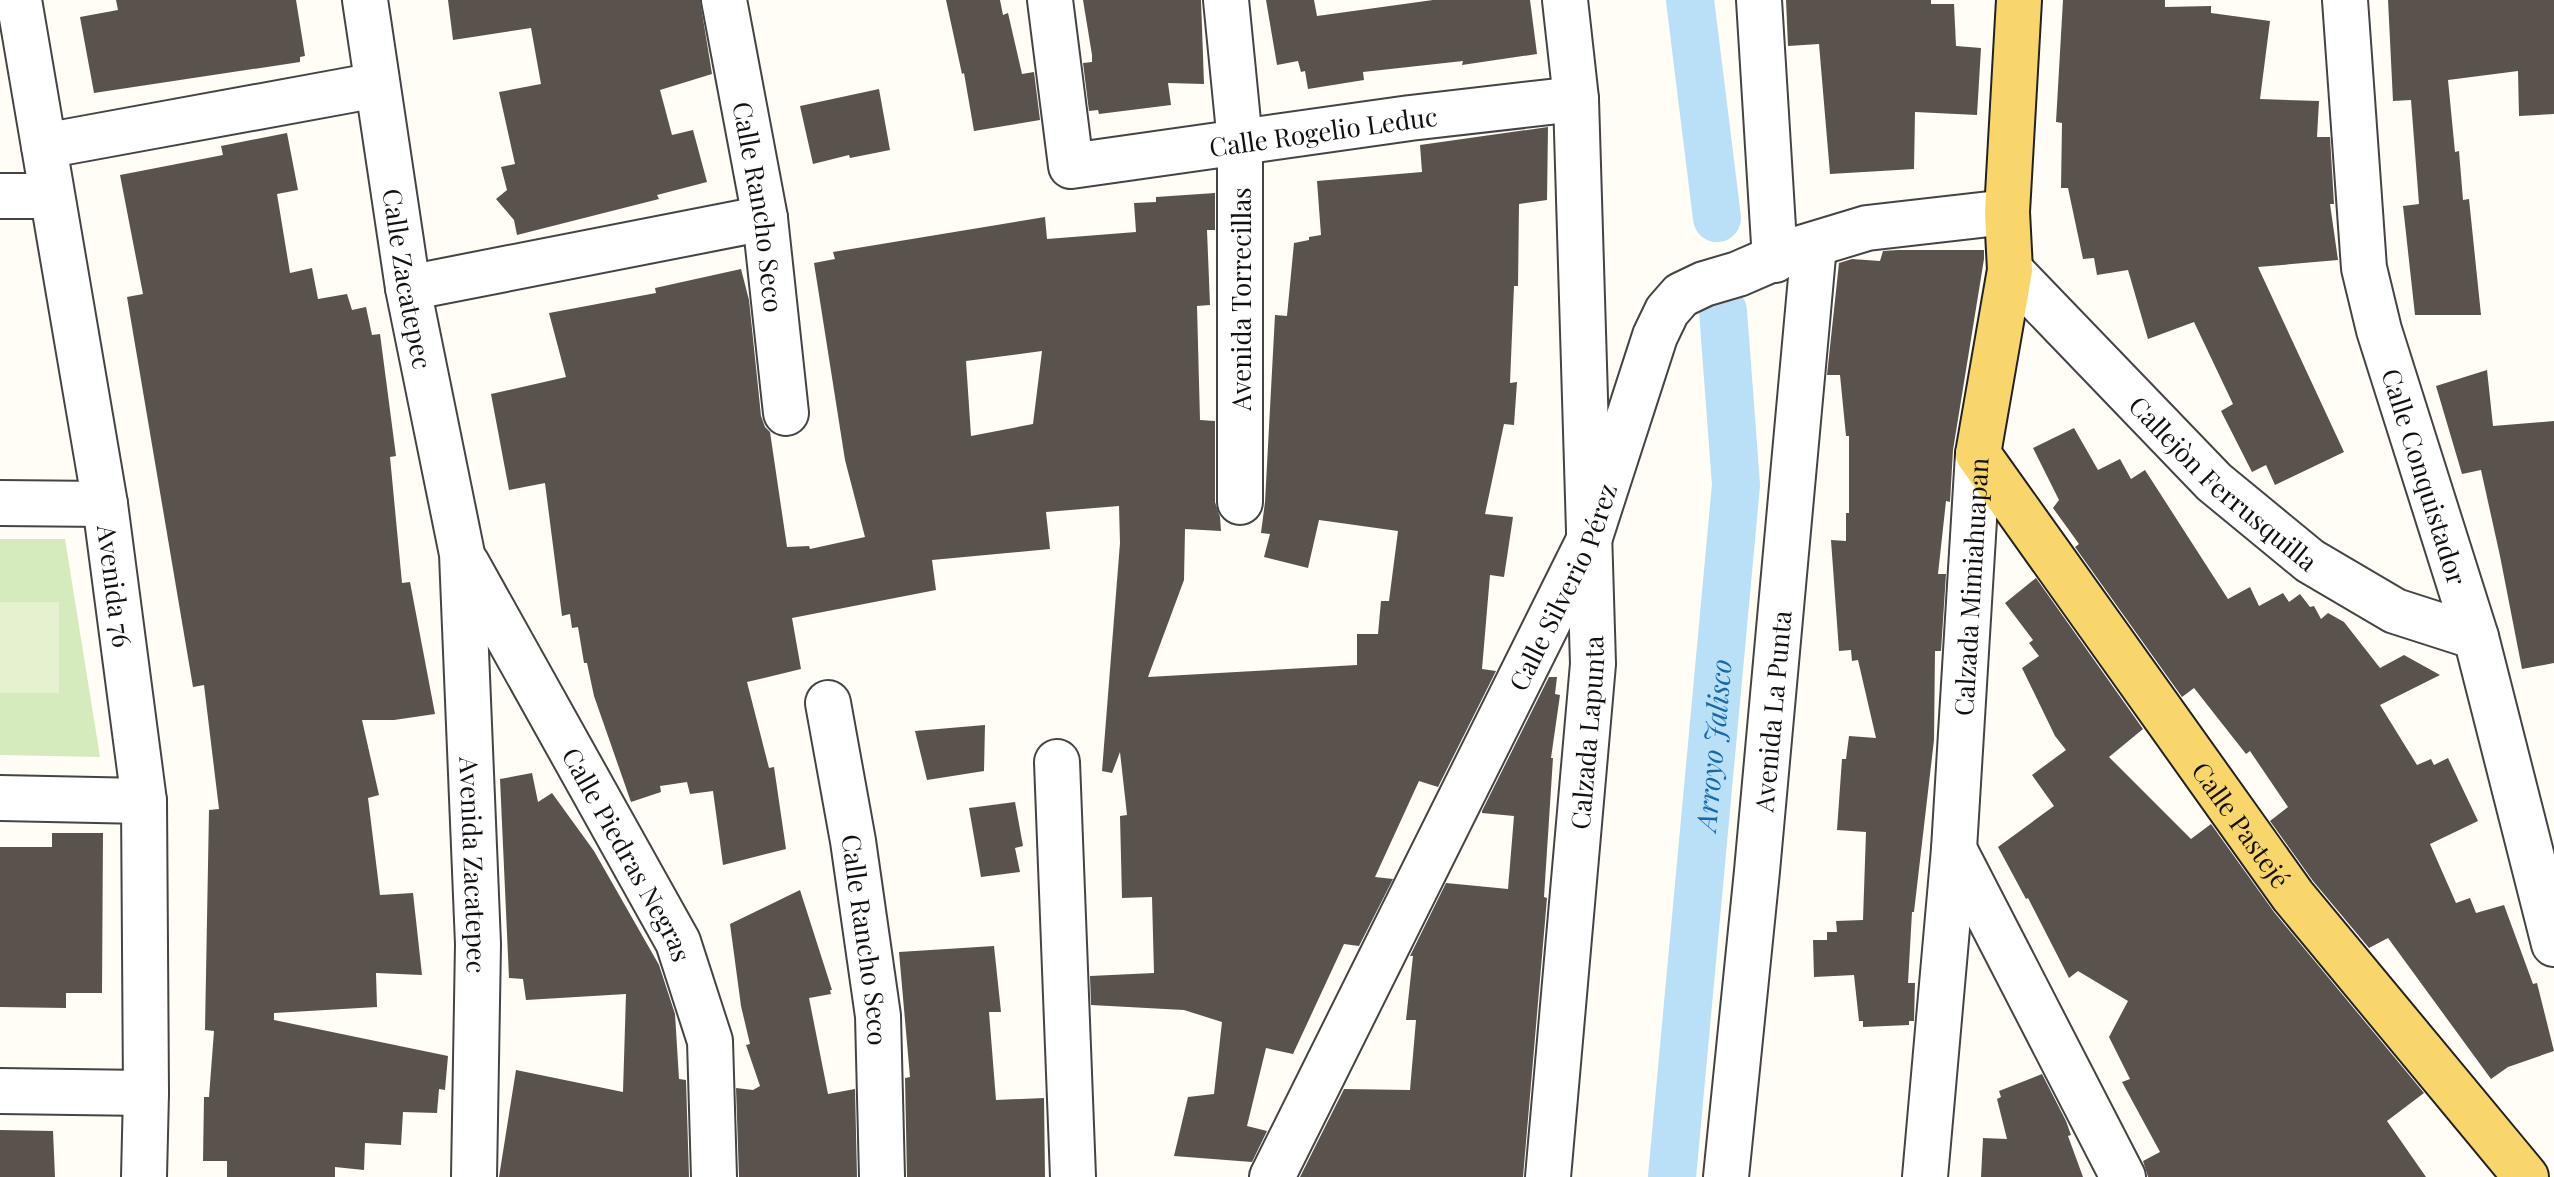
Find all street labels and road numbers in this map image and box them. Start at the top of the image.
street label: Calle Rancho Seco [726,98,793,314]
street label: Calle Rogelio Leduc [1207,98,1439,164]
street label: Calle Zacatepec [376,186,441,372]
street label: Avenida Torrecillas [1223,187,1258,412]
street label: Calle Conquistador [2375,364,2476,589]
street label: Callejòn Ferrusquilla [2122,387,2325,578]
street label: Calzada Mimiahuapan [1945,456,1995,717]
street label: Calle Silverio Pérez [1499,479,1624,696]
street label: Avenida 76 [90,522,141,649]
street label: Avenida La Punta [1745,609,1798,814]
street label: Calzada Lapunta [1561,635,1611,831]
street label: Calle Piedras Negras [555,741,700,965]
street label: Calle Pastejé [2185,754,2299,894]
street label: Avenida Zacatepec [453,755,496,974]
street label: Calle Rancho Seco [835,832,896,1046]

